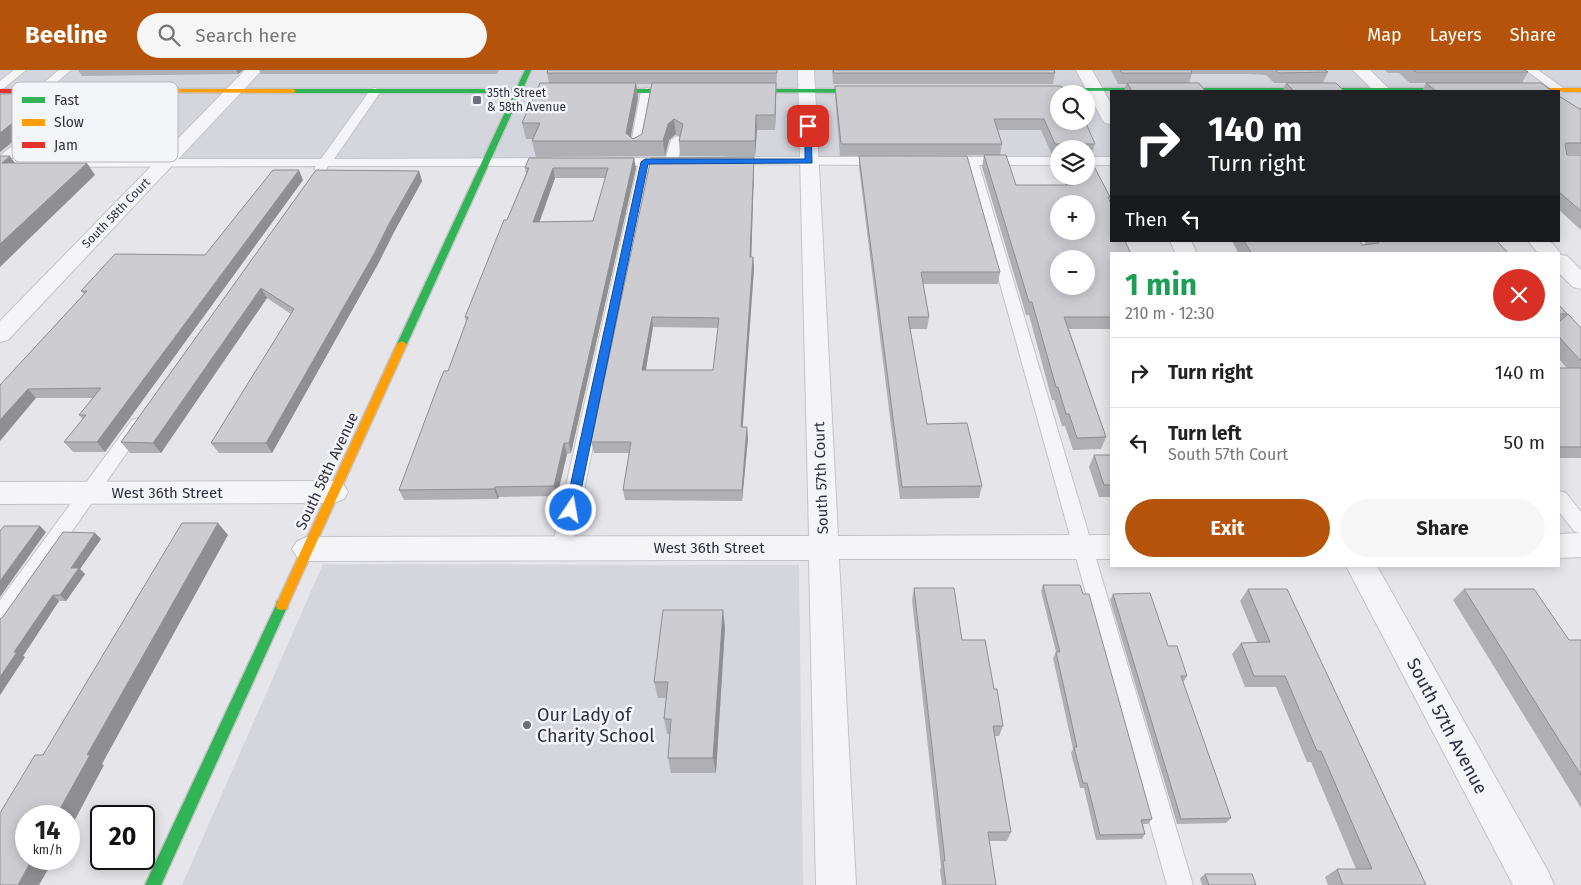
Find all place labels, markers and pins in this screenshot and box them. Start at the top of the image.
place label: 35th Street & 58th Avenue [487,86,566,114]
marker: 35th Street & 58th Avenue [471,94,483,106]
pin [787,105,829,147]
place label: Our Lady of Charity School [537,704,655,747]
marker: Our Lady of Charity School [521,719,533,731]

